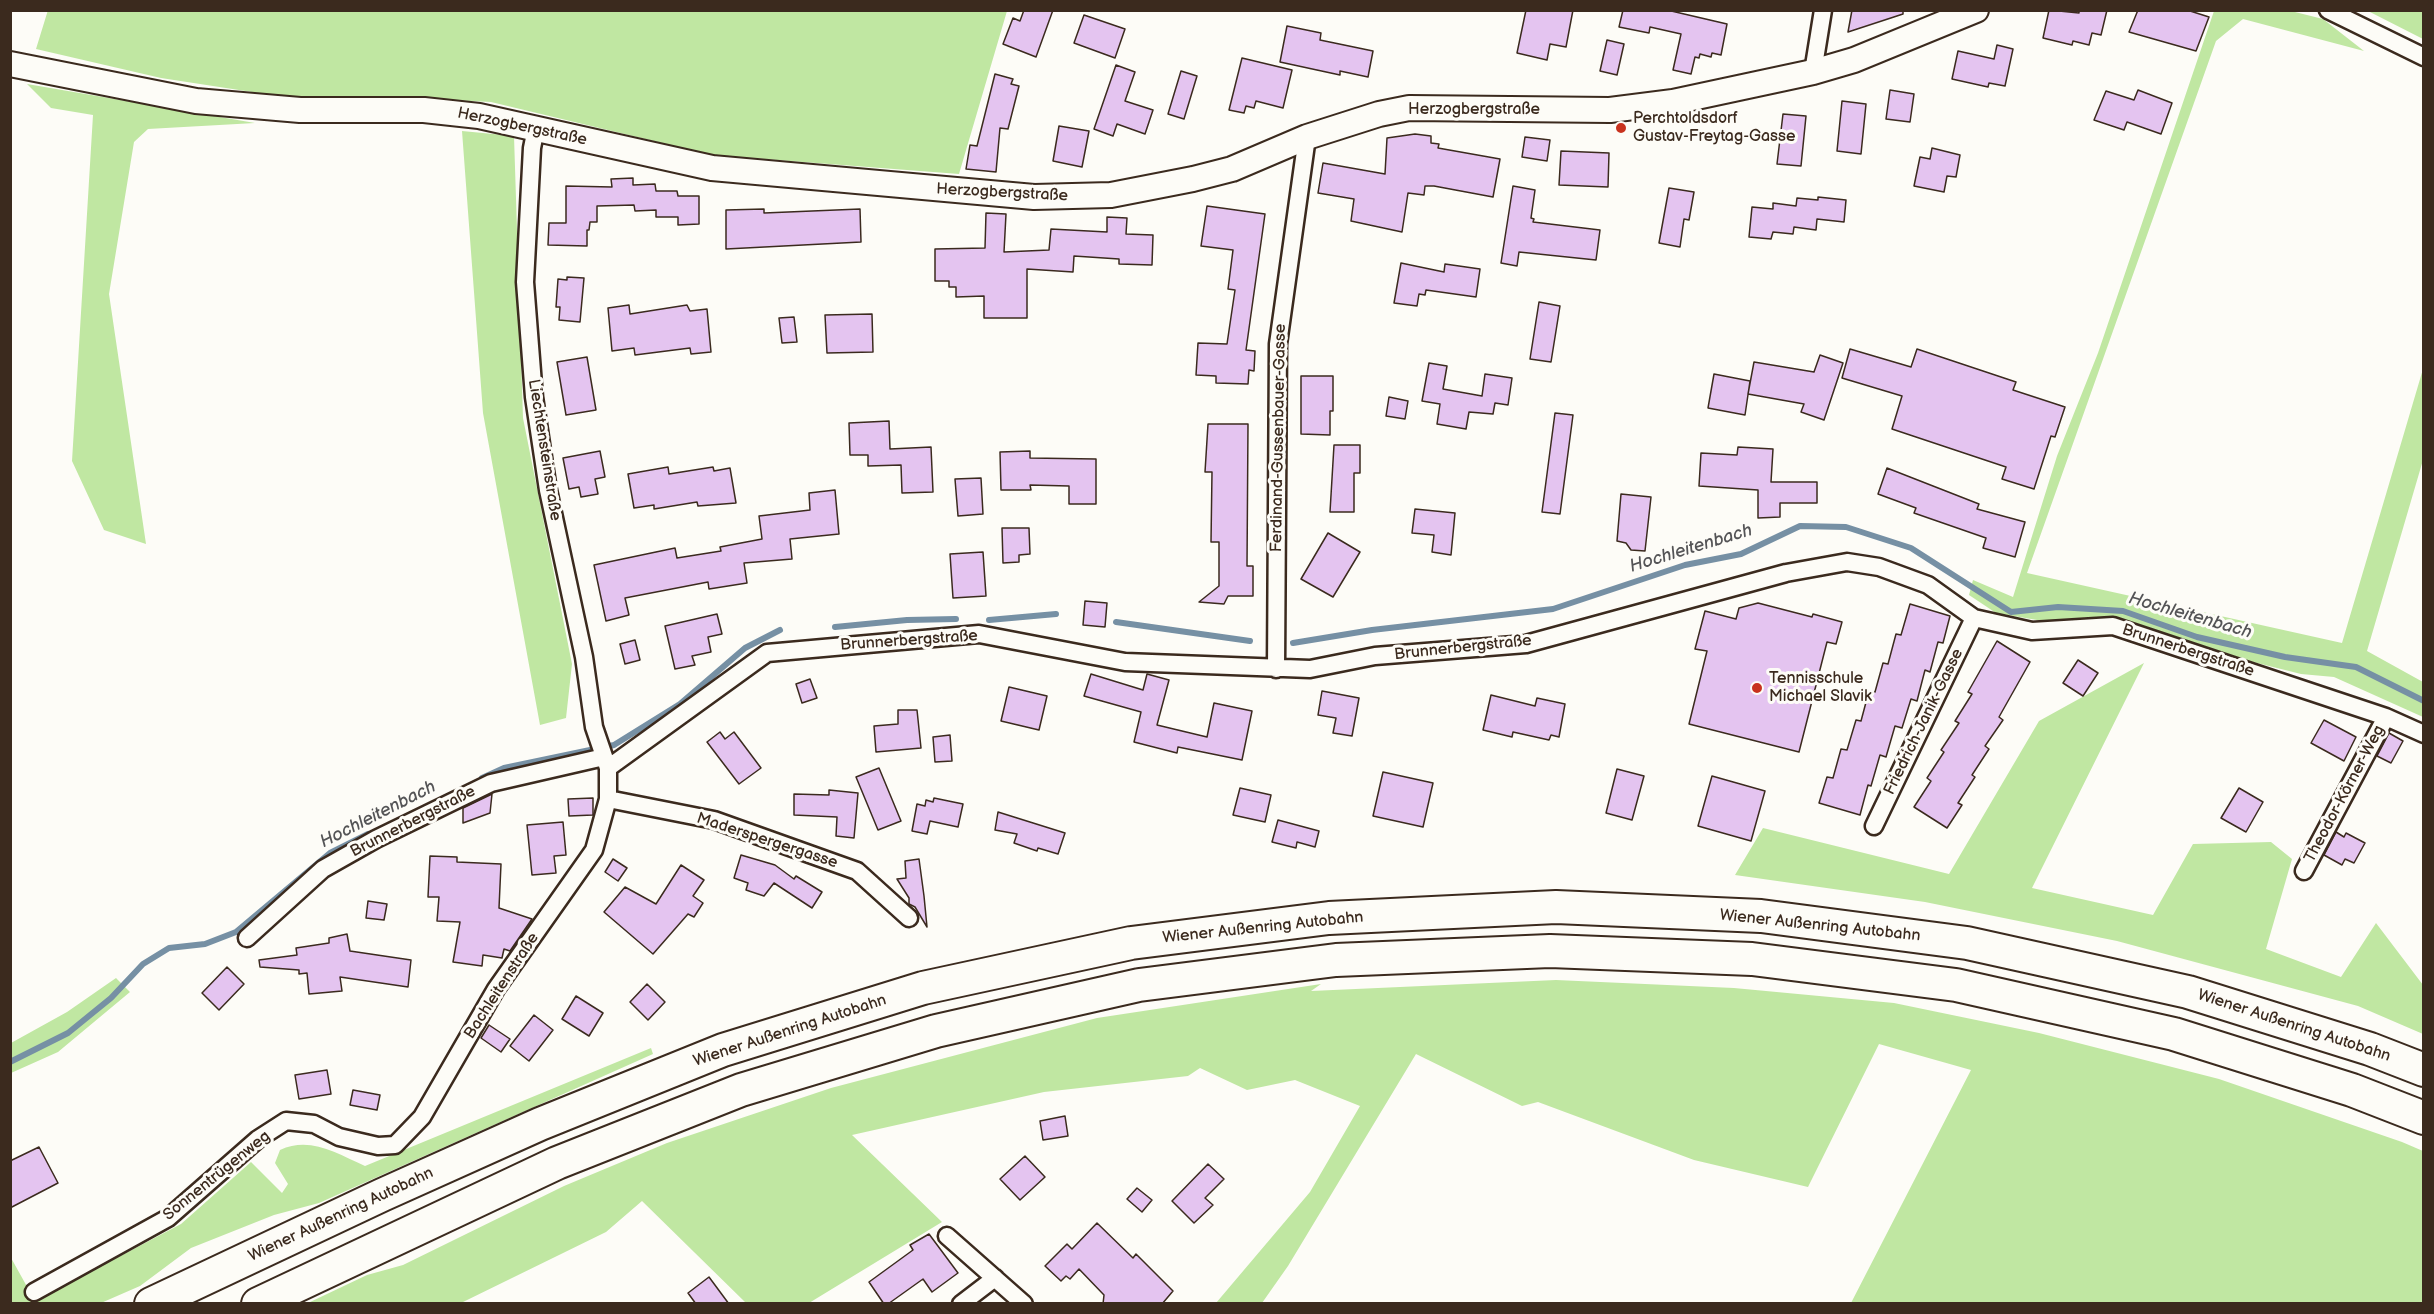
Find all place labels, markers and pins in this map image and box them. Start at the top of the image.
place label: Perchtoldsdorf Gustav-Freytag-Gasse [1633,109,1795,147]
marker: Perchtoldsdorf Gustav-Freytag-Gasse [1614,121,1628,135]
place label: Tennisschule Michael Slavik [1769,669,1872,707]
marker: Tennisschule Michael Slavik [1750,681,1764,695]

